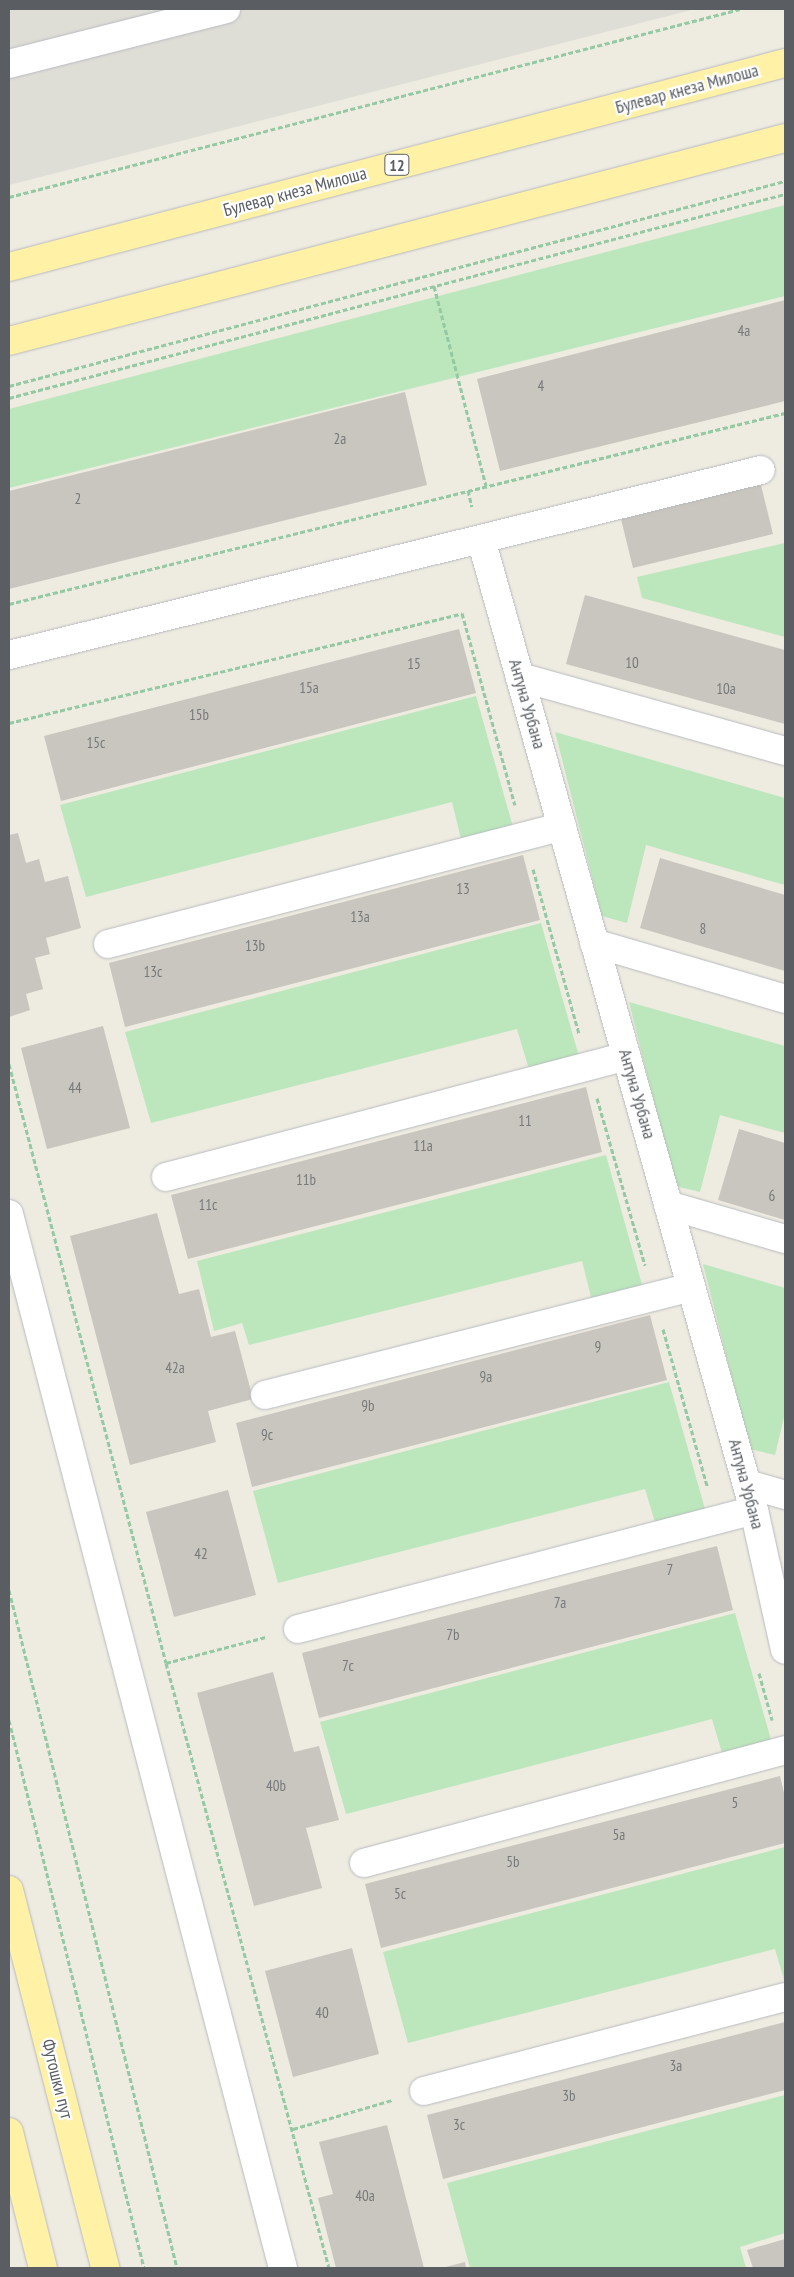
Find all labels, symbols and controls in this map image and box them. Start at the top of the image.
street label: Булевар кнеза Милоша [613,60,761,118]
road number: 12 [383,152,411,178]
street label: Булевар кнеза Милоша [221,163,369,221]
house number: 4a [738,322,750,340]
house number: 4 [538,377,544,395]
house number: 2a [334,430,346,448]
house number: 2 [75,490,81,508]
house number: 10 [625,654,639,672]
house number: 15 [407,655,421,673]
street label: Антуна Урбана [504,656,550,752]
house number: 15a [299,679,319,697]
house number: 10a [716,680,736,698]
house number: 15b [189,706,209,724]
house number: 15c [87,734,105,752]
house number: 13 [456,880,470,898]
house number: 13a [350,908,370,926]
house number: 8 [700,920,706,938]
house number: 13b [245,937,265,955]
house number: 13c [144,963,162,981]
street label: Антуна Урбана [614,1046,660,1142]
house number: 44 [68,1079,82,1097]
house number: 11 [518,1112,532,1130]
house number: 11a [413,1137,433,1155]
house number: 11b [296,1171,316,1189]
house number: 6 [769,1187,775,1205]
house number: 11c [199,1196,217,1214]
house number: 9 [595,1338,601,1356]
house number: 42a [165,1359,185,1377]
house number: 9a [480,1368,492,1386]
house number: 9b [361,1397,375,1415]
house number: 9c [261,1426,273,1444]
street label: Антуна Урбана [724,1436,768,1532]
house number: 42 [194,1545,208,1563]
house number: 7 [667,1561,673,1579]
house number: 7a [554,1594,566,1612]
house number: 7b [446,1626,460,1644]
house number: 7c [342,1657,354,1675]
house number: 40b [266,1777,286,1795]
house number: 5 [732,1794,738,1812]
house number: 5a [613,1826,625,1844]
house number: 5b [506,1853,520,1871]
house number: 5c [394,1885,406,1903]
house number: 40 [315,2004,329,2022]
street label: Футошки пут [37,2037,77,2121]
house number: 3a [670,2057,682,2075]
house number: 3b [562,2087,576,2105]
house number: 3c [453,2116,465,2134]
house number: 40a [355,2187,375,2205]

